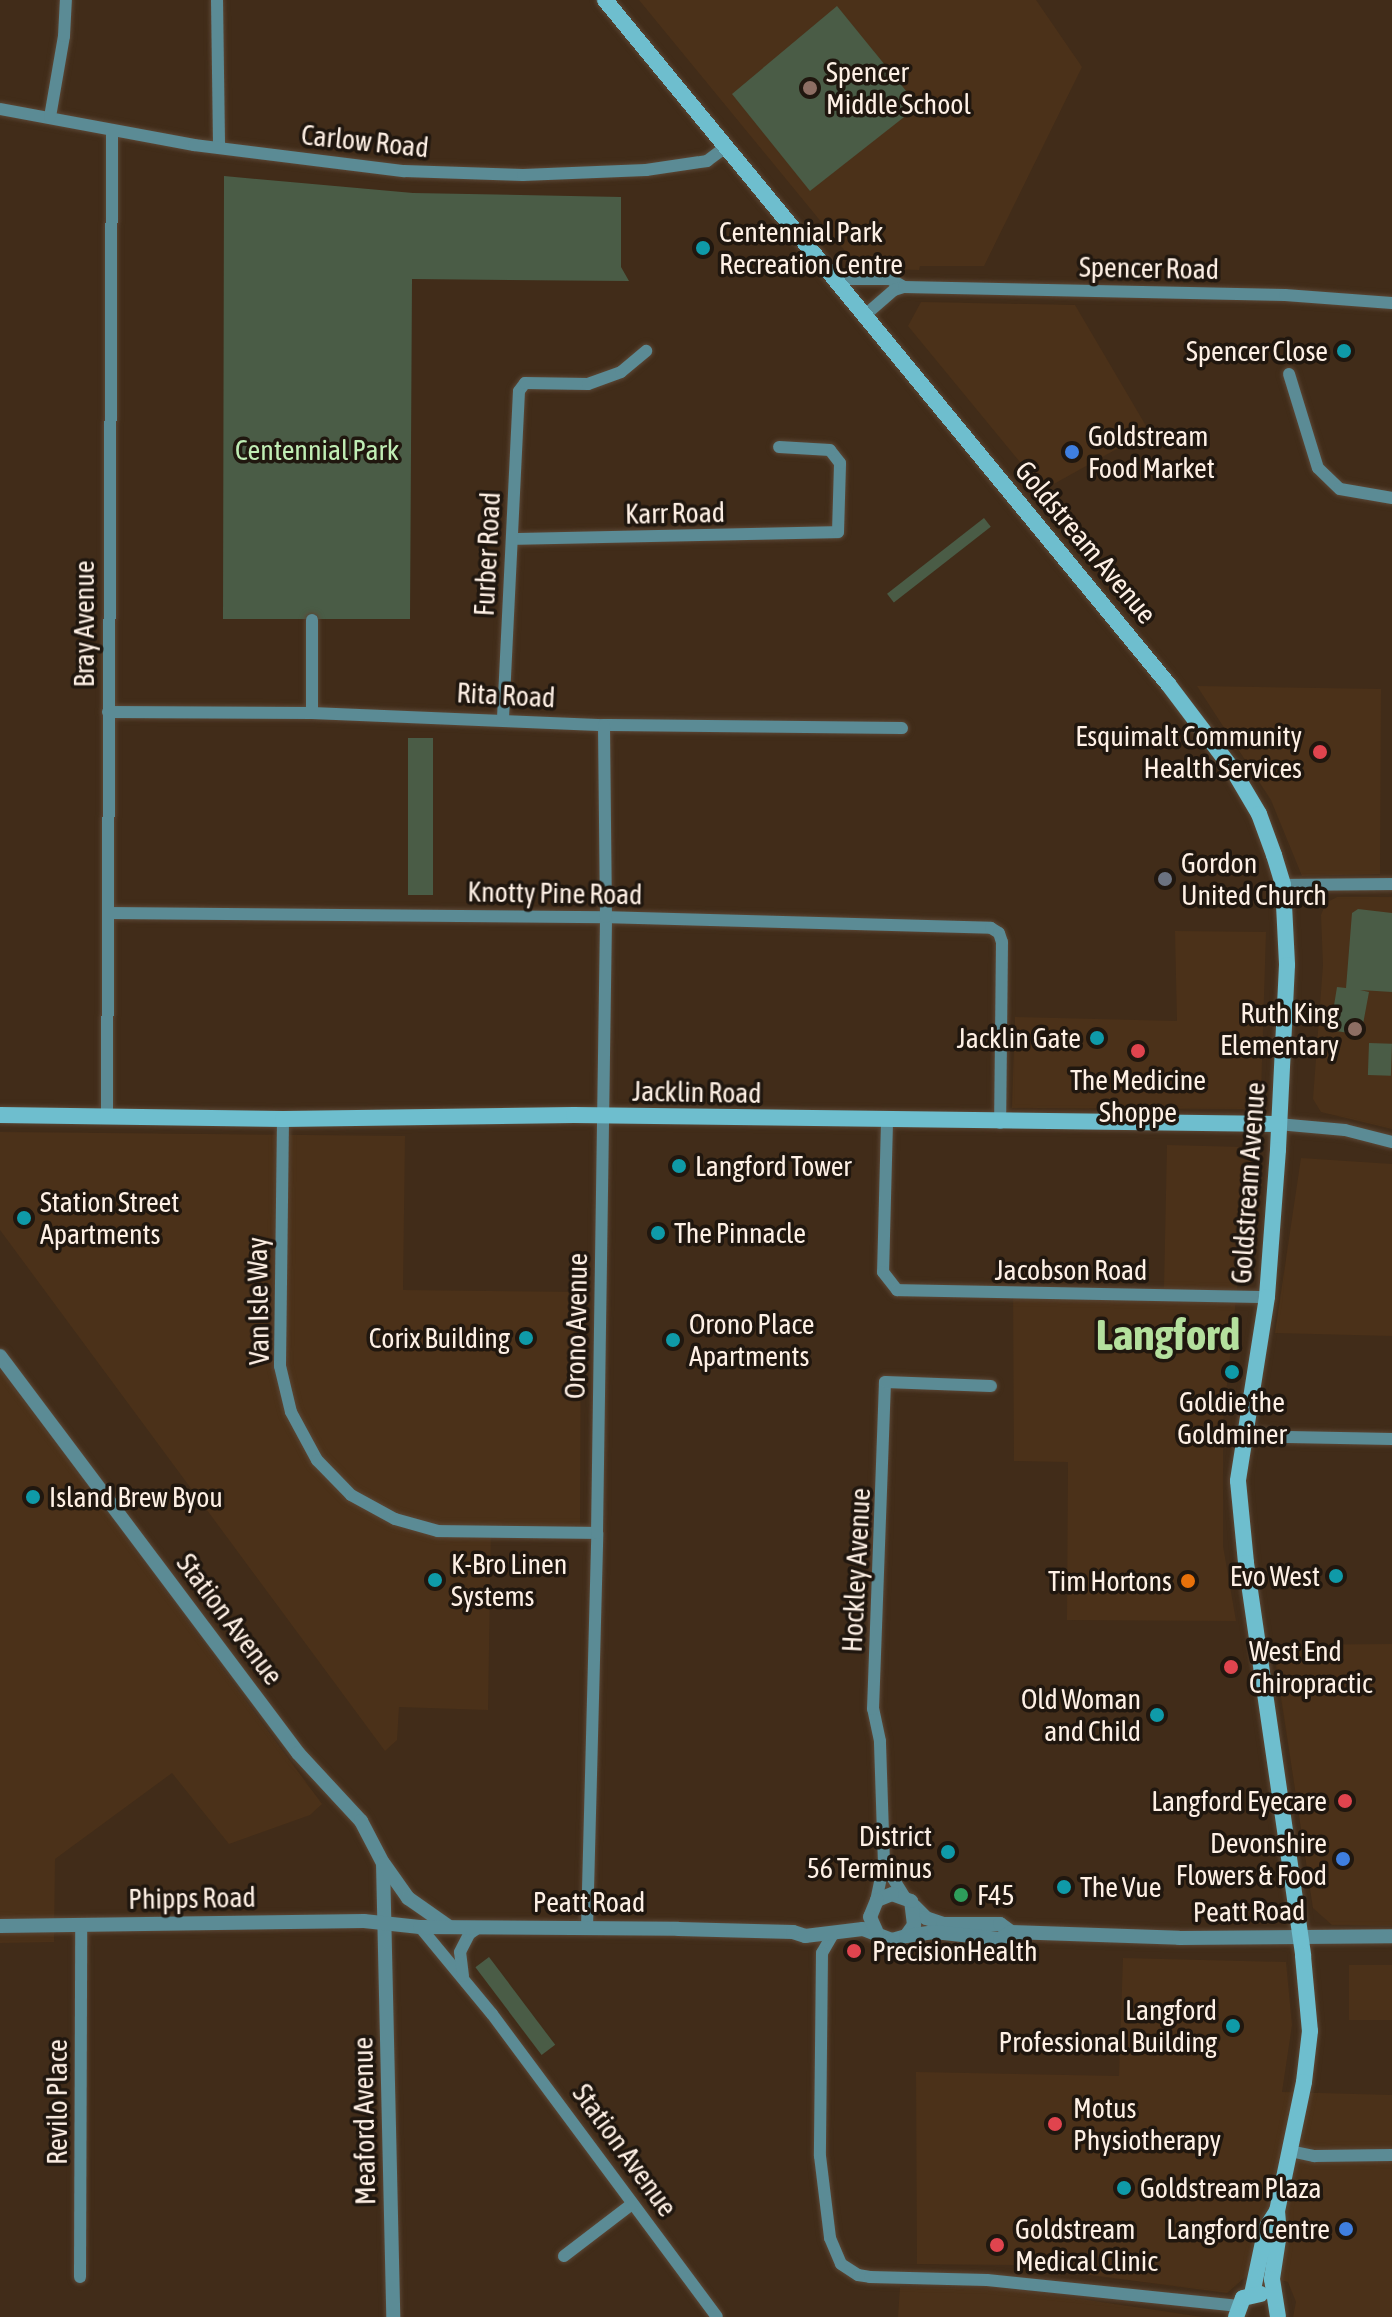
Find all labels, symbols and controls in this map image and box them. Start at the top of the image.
place label: Spencer Middle School [826,55,971,121]
marker: Spencer Middle School [801,79,819,97]
street label: Carlow Road [300,118,430,164]
place label: Centennial Park Recreation Centre [719,215,903,281]
marker: Centennial Park Recreation Centre [694,239,712,257]
street label: Spencer Road [1079,250,1219,286]
place label: Spencer Close [1186,334,1328,368]
marker: Spencer Close [1335,342,1353,360]
place label: Goldstream Food Market [1088,419,1215,485]
park label: Centennial Park [235,433,399,467]
marker: Goldstream Food Market [1063,443,1081,461]
street label: Goldstream Avenue [1008,454,1164,630]
street label: Furber Road [467,491,507,617]
street label: Karr Road [625,495,725,531]
street label: Bray Avenue [67,561,101,687]
street label: Rita Road [456,676,556,714]
place label: Esquimalt Community Health Services [1075,719,1302,785]
marker: Esquimalt Community Health Services [1309,741,1331,763]
place label: Gordon United Church [1181,846,1327,912]
marker: Gordon United Church [1156,870,1174,888]
street label: Knotty Pine Road [467,875,643,911]
place label: Ruth King Elementary [1220,996,1339,1062]
marker: Ruth King Elementary [1346,1020,1364,1038]
place label: Jacklin Gate [957,1021,1081,1055]
marker: Jacklin Gate [1088,1029,1106,1047]
marker: The Medicine Shoppe [1129,1042,1147,1060]
place label: The Medicine Shoppe [1070,1063,1206,1129]
street label: Jacklin Road [632,1074,762,1110]
street label: Goldstream Avenue [1224,1081,1272,1285]
place label: Langford Tower [695,1149,852,1183]
marker: Langford Tower [670,1157,688,1175]
place label: Station Street Apartments [40,1185,179,1251]
marker: Station Street Apartments [15,1209,33,1227]
place label: The Pinnacle [674,1216,806,1250]
marker: The Pinnacle [649,1224,667,1242]
street label: Van Isle Way [240,1237,276,1365]
street label: Orono Avenue [558,1253,594,1399]
street label: Jacobson Road [995,1253,1147,1287]
place label: Orono Place Apartments [689,1307,815,1373]
district label: Langford [1096,1308,1240,1360]
place label: Corix Building [369,1321,510,1355]
marker: Corix Building [517,1329,535,1347]
marker: Orono Place Apartments [664,1331,682,1349]
marker: Goldie the Goldminer [1223,1363,1241,1381]
place label: Goldie the Goldminer [1177,1385,1287,1451]
place label: Island Brew Byou [49,1480,223,1514]
street label: Hockley Avenue [835,1487,877,1653]
marker: Island Brew Byou [24,1488,42,1506]
street label: Station Avenue [170,1547,290,1691]
place label: K-Bro Linen Systems [451,1547,567,1613]
place label: Evo West [1230,1559,1320,1593]
place label: Tim Hortons [1048,1564,1172,1598]
marker: Evo West [1327,1567,1345,1585]
marker: K-Bro Linen Systems [426,1571,444,1589]
marker: Tim Hortons [1179,1572,1197,1590]
place label: West End Chiropractic [1249,1634,1372,1700]
marker: West End Chiropractic [1220,1656,1242,1678]
place label: Old Woman and Child [1021,1682,1141,1748]
marker: Old Woman and Child [1148,1706,1166,1724]
place label: Langford Eyecare [1151,1784,1327,1818]
marker: Langford Eyecare [1334,1790,1356,1812]
place label: District 56 Terminus [807,1819,932,1885]
place label: Devonshire Flowers & Food [1176,1826,1327,1892]
marker: District 56 Terminus [939,1843,957,1861]
marker: Devonshire Flowers & Food [1334,1850,1352,1868]
place label: The Vue [1080,1870,1161,1904]
place label: F45 [977,1878,1015,1912]
marker: The Vue [1055,1878,1073,1896]
street label: Phipps Road [128,1880,256,1916]
street label: Peatt Road [533,1885,645,1919]
marker: F45 [952,1886,970,1904]
street label: Peatt Road [1192,1893,1306,1929]
place label: PrecisionHealth [872,1934,1037,1968]
marker: PrecisionHealth [843,1940,865,1962]
place label: Langford Professional Building [998,1993,1217,2059]
marker: Langford Professional Building [1224,2017,1242,2035]
street label: Meaford Avenue [346,2037,382,2205]
street label: Revilo Place [40,2039,74,2165]
street label: Station Avenue [566,2077,684,2223]
place label: Motus Physiotherapy [1073,2091,1221,2157]
marker: Motus Physiotherapy [1044,2113,1066,2135]
place label: Goldstream Plaza [1140,2171,1322,2205]
marker: Goldstream Plaza [1115,2179,1133,2197]
place label: Goldstream Medical Clinic [1015,2212,1158,2278]
place label: Langford Centre [1166,2212,1330,2246]
marker: Langford Centre [1337,2220,1355,2238]
marker: Goldstream Medical Clinic [986,2234,1008,2256]

